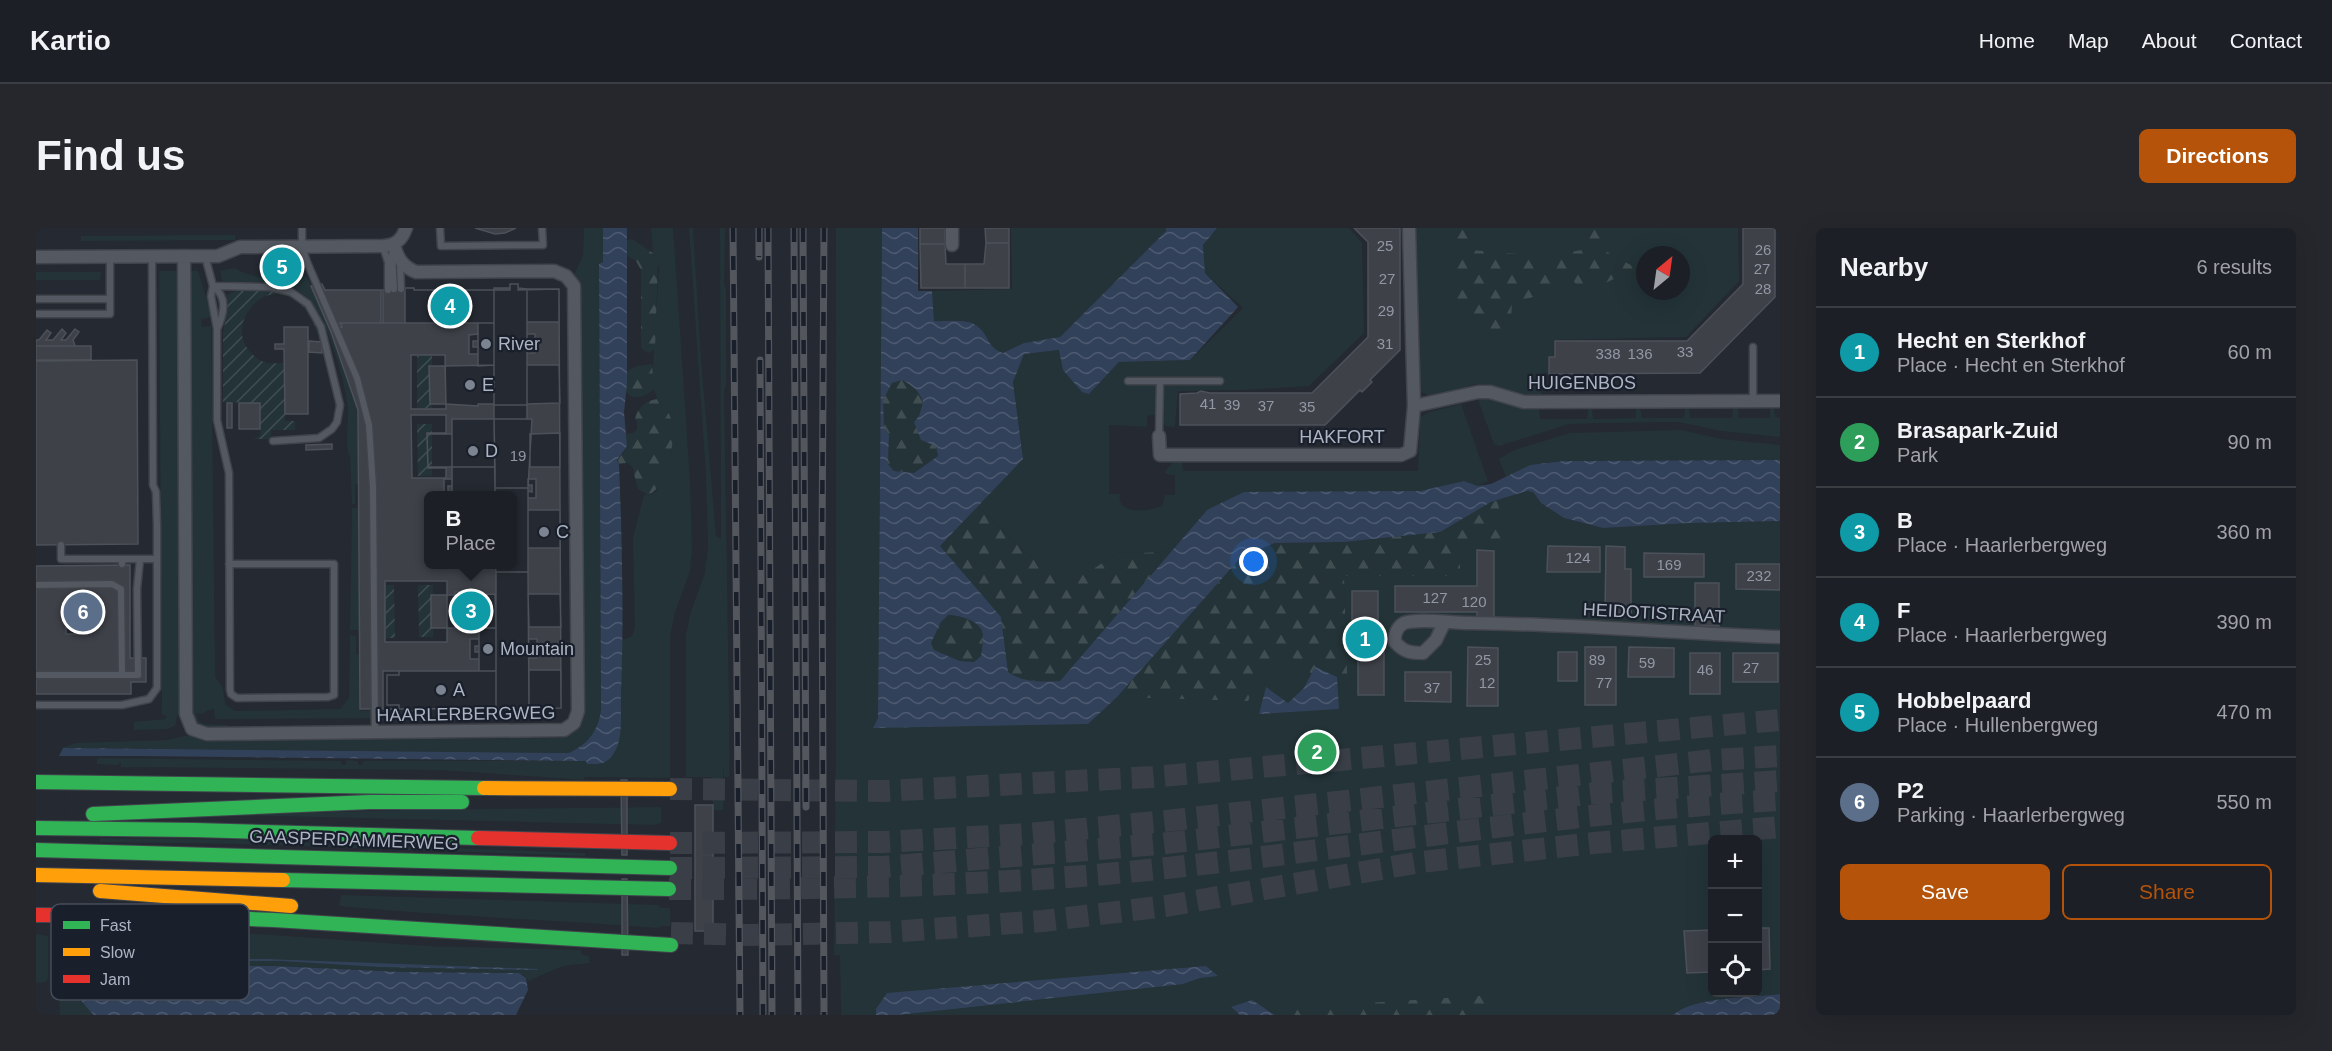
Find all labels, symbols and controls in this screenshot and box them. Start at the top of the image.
text: Kartio [30,25,111,56]
text: Home [1979,29,2035,52]
text: Map [2068,29,2109,52]
text: About [2142,29,2197,52]
text: Contact [2230,29,2302,52]
button: Directions [2139,129,2296,183]
text: Find us [36,132,185,179]
house number: 25 [1377,237,1393,254]
house number: 26 [1755,241,1771,258]
pin: 5 [262,244,302,290]
north arrow [1636,246,1690,300]
text: Nearby [1840,252,1928,282]
text: 6 results [2196,256,2272,278]
house number: 27 [1754,260,1770,277]
house number: 27 [1379,270,1395,287]
house number: 28 [1755,280,1771,297]
pin: 4 [430,284,470,328]
house number: 29 [1378,302,1394,319]
text: Hecht en Sterkhof [1897,328,2085,353]
place label: River [498,334,540,354]
house number: 31 [1377,335,1393,352]
marker: River [479,337,493,351]
text: 1 [1854,341,1865,363]
text: 60 m [2228,341,2272,363]
house number: 33 [1677,343,1693,360]
house number: 338 [1595,345,1621,362]
house number: 136 [1627,345,1653,362]
text: Place · Hecht en Sterkhof [1897,354,2125,376]
street label: HUIGENBOS [1528,373,1636,393]
place label: E [482,375,494,395]
marker: E [463,378,477,392]
house number: 41 [1200,395,1216,412]
house number: 39 [1224,396,1240,413]
house number: 37 [1258,397,1274,414]
house number: 35 [1299,398,1315,415]
text: Brasapark-Zuid [1897,418,2058,443]
street label: HAKFORT [1299,427,1385,447]
text: 2 [1854,431,1865,453]
text: 90 m [2228,431,2272,453]
place label: D [485,441,498,461]
marker: D [466,444,480,458]
text: Park [1897,444,1938,466]
house number: 19 [510,447,526,464]
popup [424,491,517,569]
text: B [445,506,461,531]
text: B [1897,508,1913,533]
text: 3 [1854,521,1865,543]
text: 360 m [2216,521,2272,543]
place label: C [556,522,569,542]
marker: C [537,525,551,539]
text: Place [445,532,496,554]
text: Place · Haarlerbergweg [1897,534,2107,556]
your location [1239,547,1268,576]
house number: 124 [1565,549,1591,566]
house number: 169 [1656,556,1682,573]
house number: 232 [1746,567,1772,584]
pin: 3 [452,588,490,634]
house number: 127 [1422,589,1448,606]
pin: 6 [64,590,102,634]
house number: 120 [1461,593,1487,610]
text: F [1897,598,1910,623]
street label: HEIDOTISTRAAT [1582,599,1726,627]
text: 4 [1854,611,1865,633]
text: 390 m [2216,611,2272,633]
pin: 1 [1346,616,1384,662]
text: Place · Haarlerbergweg [1897,624,2107,646]
place label: Mountain [500,639,574,659]
marker: Mountain [481,642,495,656]
house number: 25 [1475,651,1491,668]
house number: 89 [1589,651,1605,668]
house number: 59 [1639,654,1655,671]
house number: 27 [1743,659,1759,676]
house number: 46 [1697,661,1713,678]
house number: 12 [1479,674,1495,691]
house number: 77 [1596,674,1612,691]
house number: 37 [1424,679,1440,696]
place label: A [453,680,465,700]
marker: A [434,683,448,697]
text: Hobbelpaard [1897,688,2031,713]
text: 5 [1854,701,1865,723]
text: 470 m [2216,701,2272,723]
street label: HAARLERBERGWEG [376,702,556,726]
text: Place · Hullenbergweg [1897,714,2098,736]
pin: 2 [1298,730,1336,774]
text: P2 [1897,778,1924,803]
text: 6 [1854,791,1865,813]
text: 550 m [2216,791,2272,813]
text: Parking · Haarlerbergweg [1897,804,2125,826]
street label: GAASPERDAMMERWEG [249,826,459,854]
map controls [1708,835,1762,997]
button: + [1708,835,1762,889]
button: Save [1840,864,2050,920]
button: Share [2062,864,2272,920]
button: − [1708,889,1762,943]
legend [51,904,249,1000]
text: Fast [100,917,132,934]
button: locate [1708,943,1762,997]
text: Slow [100,944,135,961]
text: Jam [100,971,130,988]

